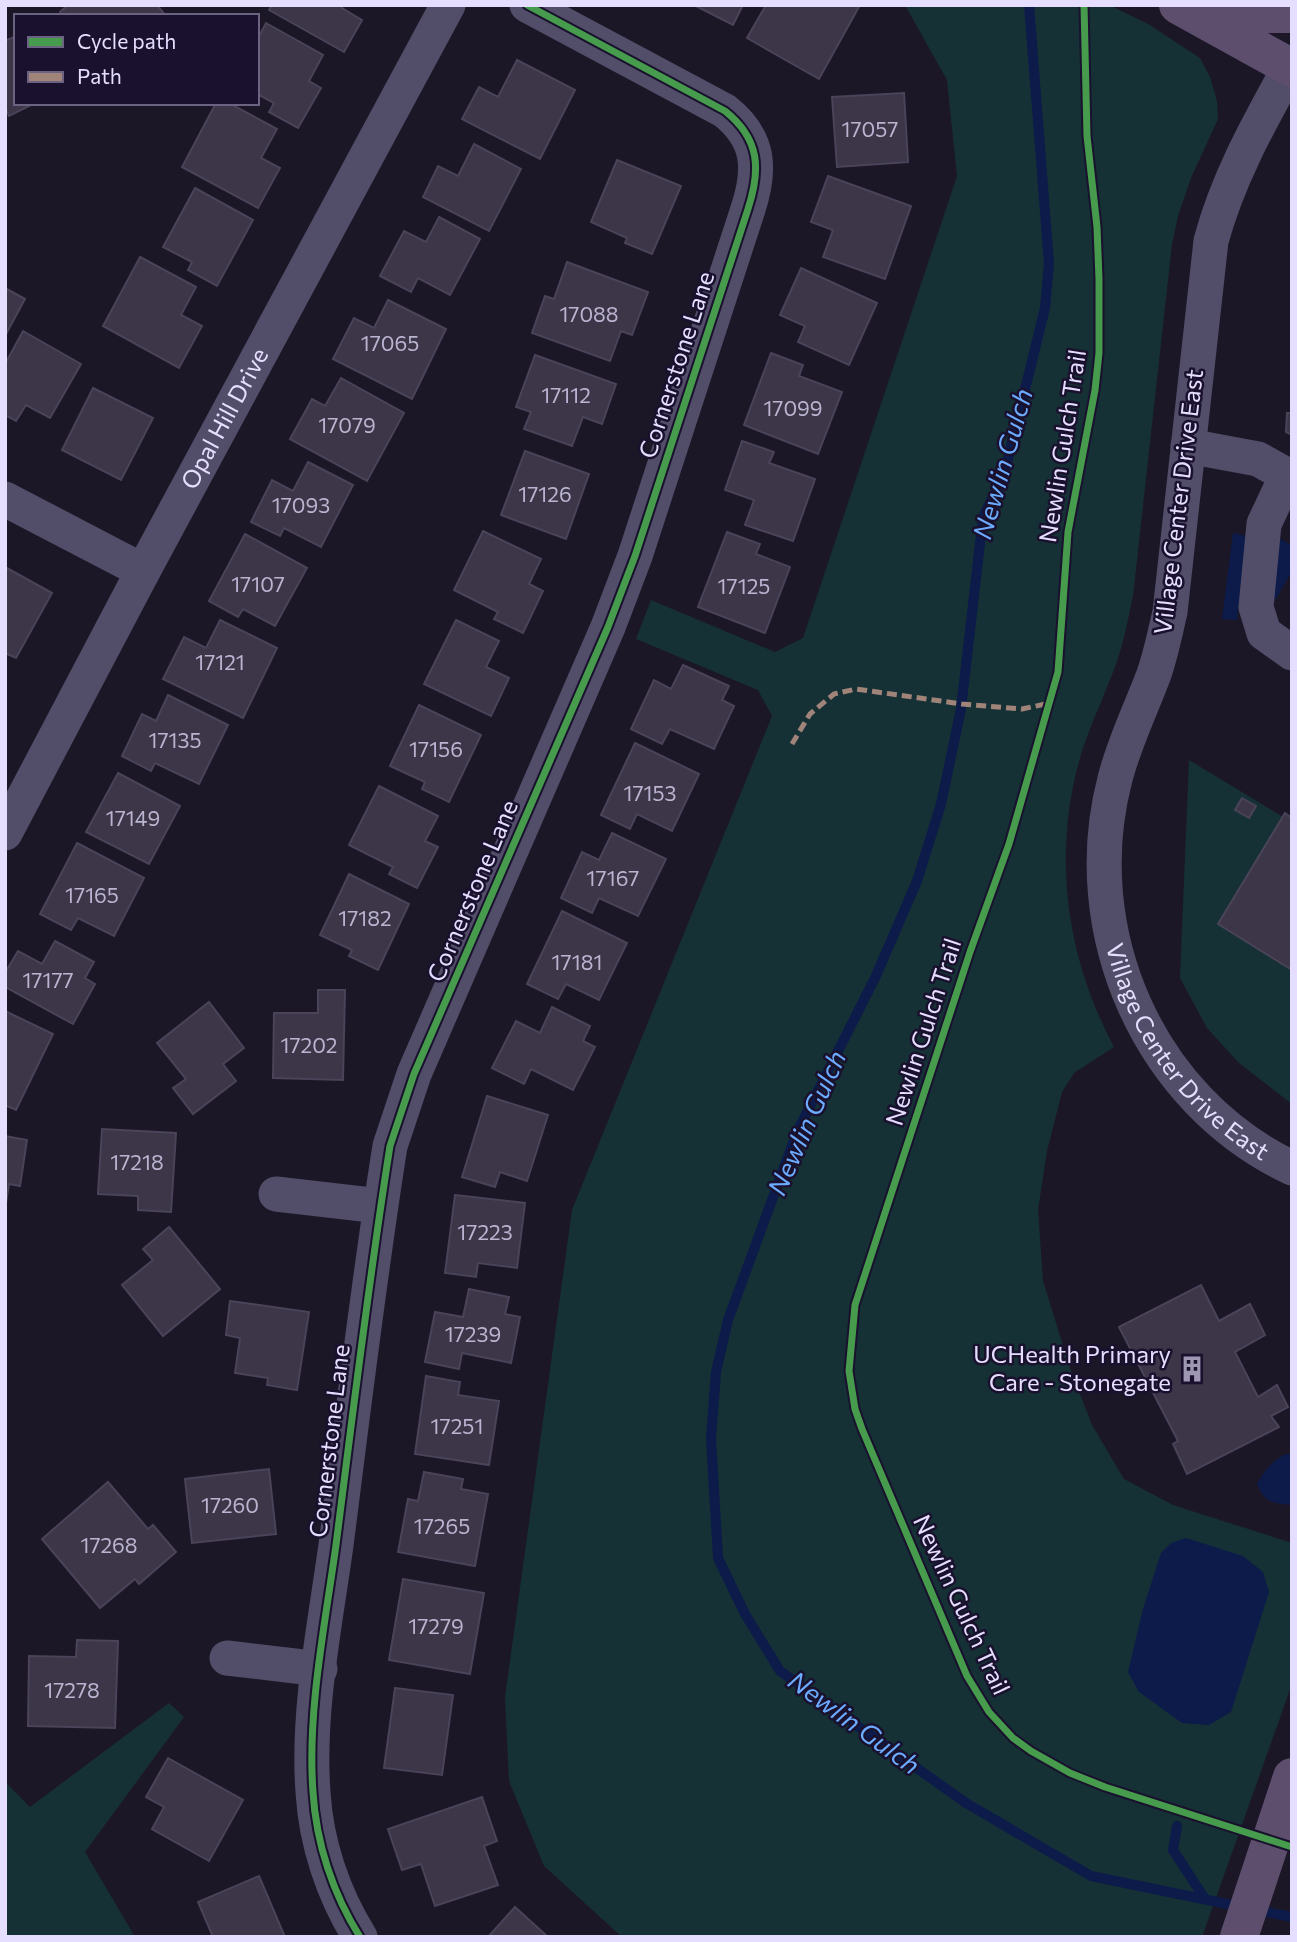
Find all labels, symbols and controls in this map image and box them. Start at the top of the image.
legend [14,14,259,105]
text: Cycle path [77,28,176,53]
text: Path [77,63,122,88]
house number: 17057 [842,116,898,141]
street label: Cornerstone Lane [632,268,719,462]
house number: 17088 [559,301,619,326]
house number: 17065 [361,330,419,355]
street label: Opal Hill Drive [174,343,273,494]
street label: Newlin Gulch Trail [1032,347,1091,544]
street label: Village Center Drive East [1147,367,1208,636]
house number: 17112 [541,382,591,407]
water label: Newlin Gulch [965,385,1038,542]
house number: 17099 [763,395,823,420]
house number: 17079 [318,412,376,437]
house number: 17126 [518,481,572,506]
house number: 17093 [272,492,330,517]
house number: 17107 [231,571,285,596]
house number: 17125 [718,573,770,598]
house number: 17121 [195,649,245,674]
house number: 17135 [148,727,202,752]
house number: 17156 [409,736,463,761]
house number: 17153 [623,780,677,805]
street label: Cornerstone Lane [420,795,523,986]
house number: 17149 [106,805,160,830]
house number: 17167 [587,865,639,890]
house number: 17165 [65,882,119,907]
house number: 17182 [338,905,392,930]
street label: Newlin Gulch Trail [879,934,967,1129]
street label: Village Center Drive East [1101,940,1275,1166]
house number: 17181 [552,949,602,974]
house number: 17177 [22,967,74,992]
house number: 17202 [281,1032,337,1057]
water label: Newlin Gulch [760,1045,851,1199]
house number: 17218 [110,1149,164,1174]
house number: 17223 [457,1219,513,1244]
house number: 17239 [445,1321,501,1346]
place label: UCHealth Primary Care - Stonegate [973,1339,1171,1396]
street label: Cornerstone Lane [302,1343,355,1539]
building icon: UCHealth Primary Care - Stonegate [1177,1354,1207,1384]
house number: 17251 [431,1413,483,1438]
house number: 17260 [201,1492,259,1517]
street label: Newlin Gulch Trail [908,1510,1017,1699]
house number: 17265 [414,1513,470,1538]
house number: 17268 [80,1532,138,1557]
house number: 17279 [408,1613,464,1638]
water label: Newlin Gulch [783,1664,927,1780]
house number: 17278 [44,1677,100,1702]

